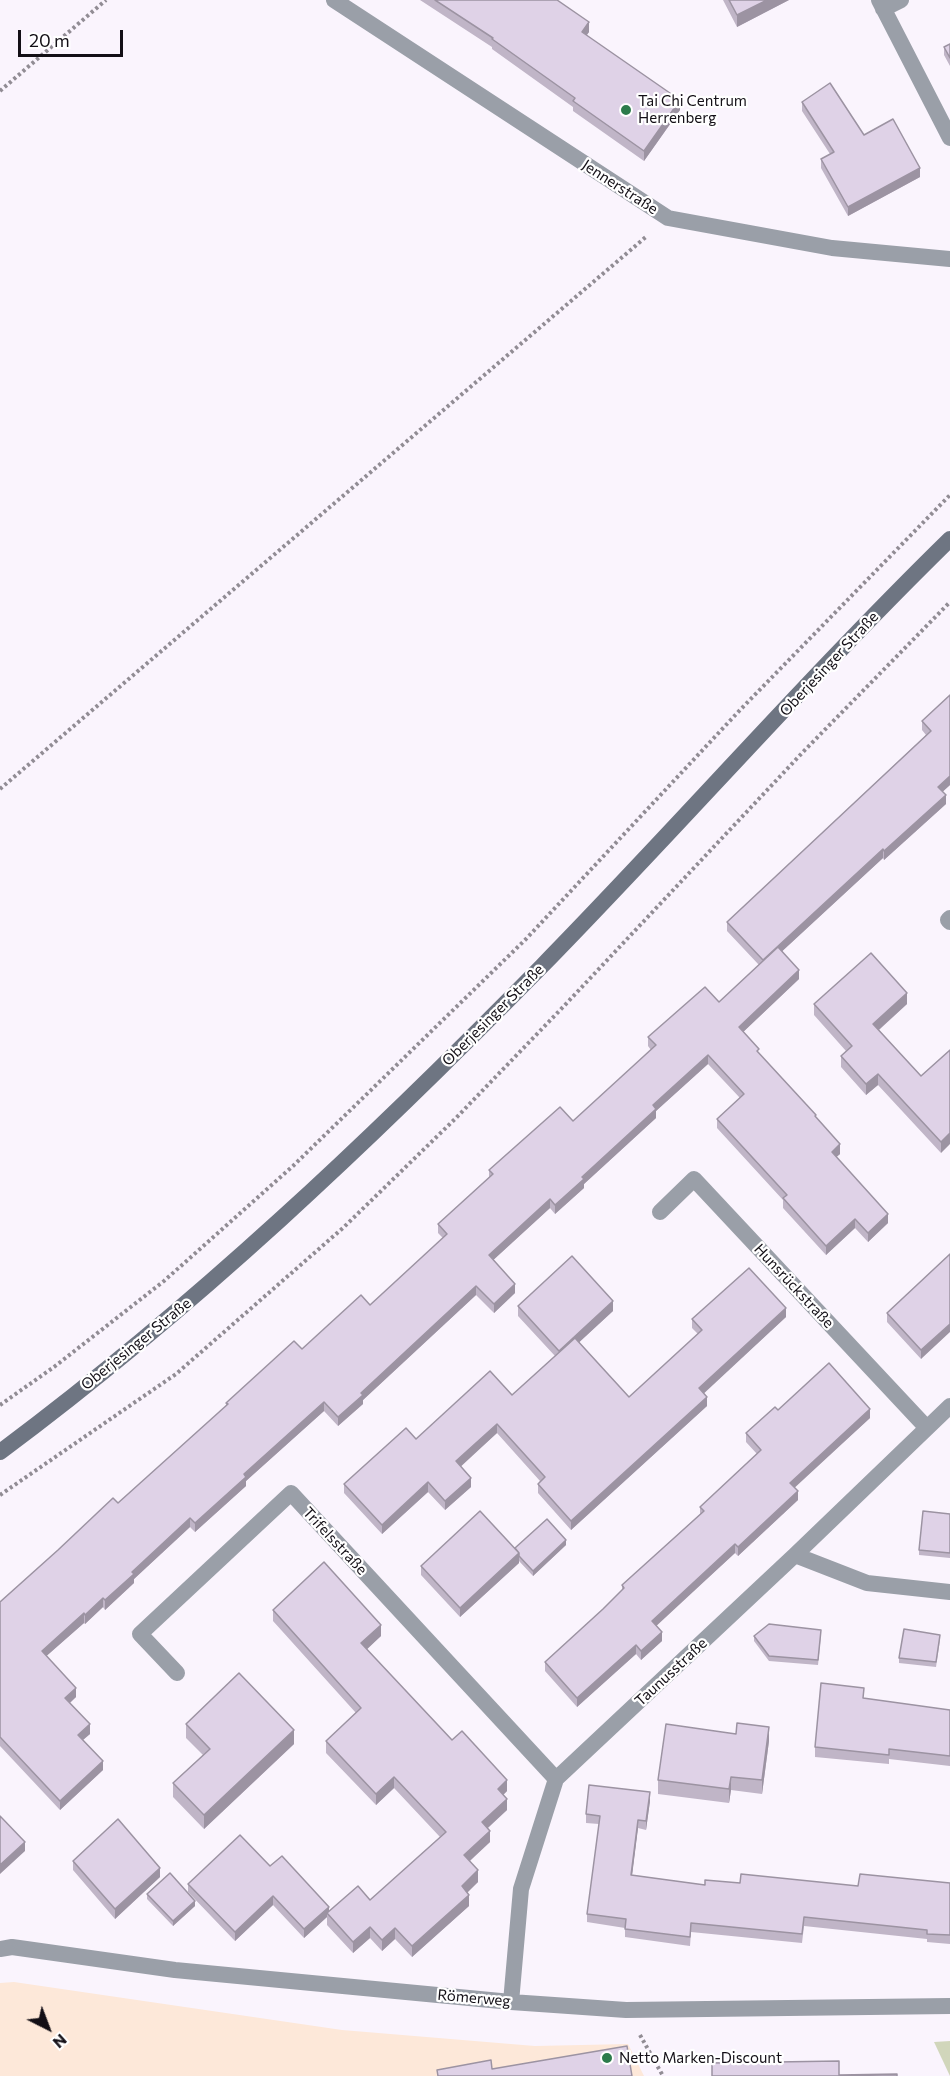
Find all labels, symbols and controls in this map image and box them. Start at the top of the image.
scale bar [21,18,126,56]
text: 20 m [29,29,70,51]
place label: Tai Chi Centrum Herrenberg [638,92,747,127]
marker: Tai Chi Centrum Herrenberg [619,103,633,117]
street label: Jennerstraße [579,156,661,218]
street label: Oberjesinger Straße [776,608,882,720]
street label: Oberjesinger Straße [438,960,548,1070]
street label: Hunsrückstraße [750,1240,838,1332]
street label: Oberjesinger Straße [77,1294,195,1394]
street label: Trifelsstraße [299,1503,371,1579]
street label: Taunusstraße [631,1634,711,1710]
street label: Römerweg [437,1986,511,2010]
north arrow [18,1998,78,2058]
text: N [50,2031,71,2053]
place label: Netto Marken-Discount [619,2049,782,2067]
marker: Netto Marken-Discount [600,2051,614,2065]

